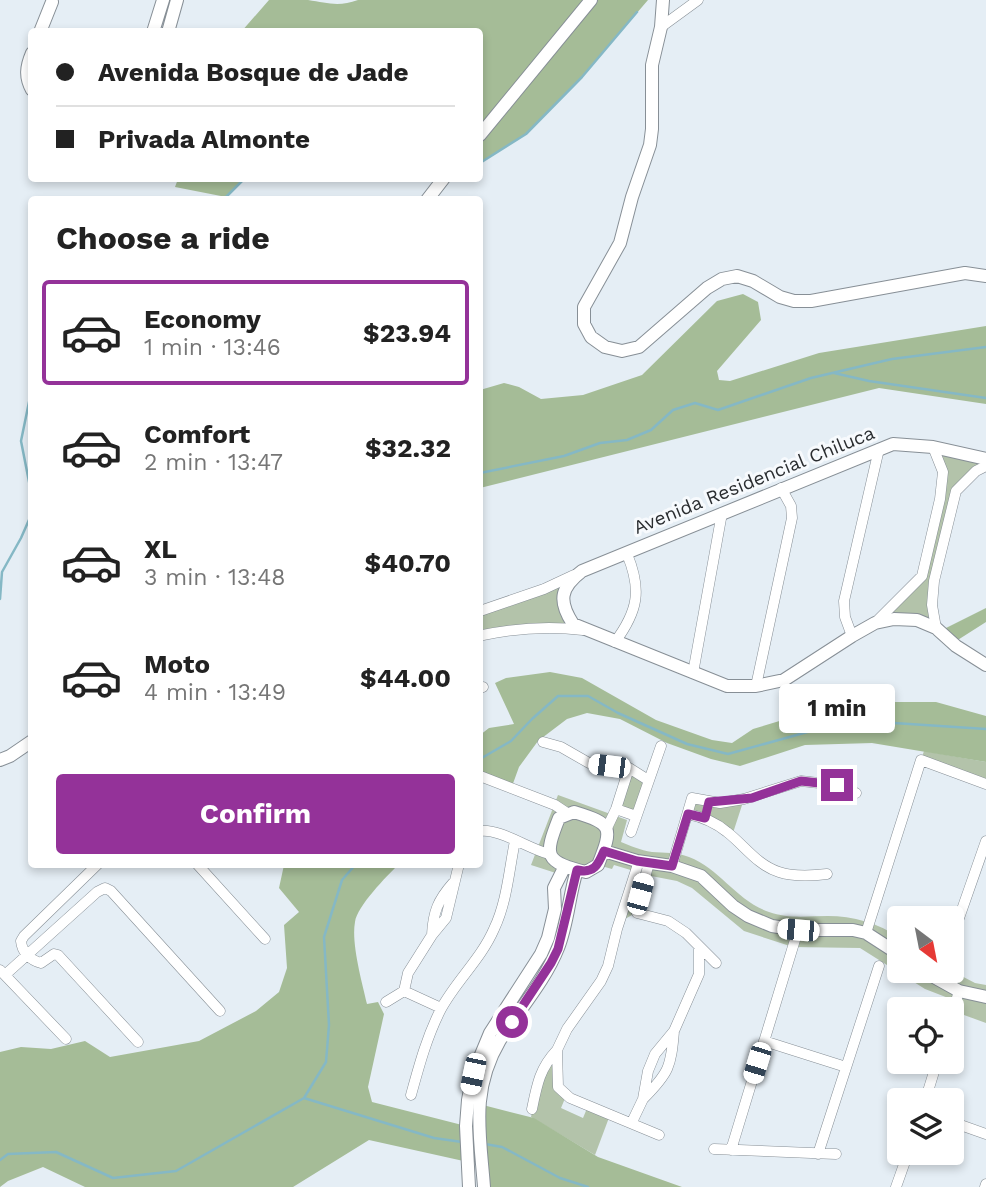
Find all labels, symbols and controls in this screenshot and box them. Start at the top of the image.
text: Avenida Bosque de Jade [98,57,409,87]
text: Privada Almonte [98,124,310,154]
text: Choose a ride [56,219,270,257]
icon: car [60,301,123,364]
text: Economy [144,304,261,334]
text: $23.94 [363,318,451,348]
text: 1 min · 13:46 [144,334,281,361]
icon: car [60,416,123,479]
text: Comfort [144,419,250,449]
street label: Avenida Residencial Chiluca [630,421,878,539]
text: $32.32 [365,433,451,463]
text: 2 min · 13:47 [144,449,283,476]
icon: car [60,531,123,594]
text: XL [144,534,177,564]
text: $40.70 [365,548,451,578]
text: 3 min · 13:48 [144,564,285,591]
icon: car [60,646,123,709]
text: Moto [144,649,210,679]
text: $44.00 [360,663,451,693]
text: 4 min · 13:49 [144,679,286,706]
callout: 1 min [779,684,895,732]
text: 1 min [807,695,867,722]
car [587,753,632,779]
route end [821,769,853,801]
button: Confirm [56,774,455,854]
car [625,871,656,917]
north arrow [887,906,964,984]
map controls [887,906,964,1165]
car [777,918,820,942]
button: locate [887,997,964,1074]
route start [496,1006,528,1038]
car [741,1040,774,1086]
car [459,1051,488,1097]
button: layers [887,1088,964,1165]

